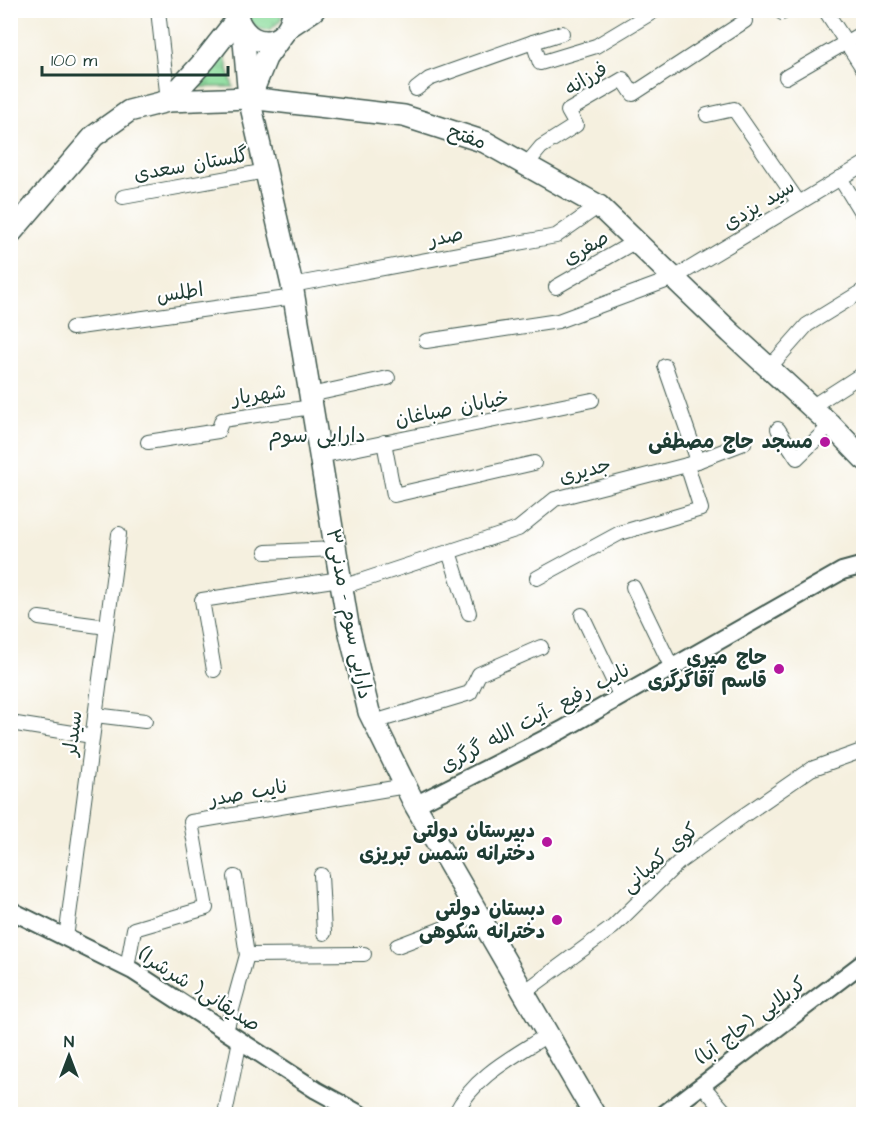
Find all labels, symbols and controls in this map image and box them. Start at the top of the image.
scale bar [42,39,228,77]
text: 100 m [51,48,97,73]
street label: فرزانه [559,55,613,103]
street label: مفتح [444,117,490,157]
street label: گلستان سعدی [131,141,251,189]
street label: سید یزدی [718,173,800,237]
street label: صدر [424,220,466,254]
street label: صفری [558,224,614,272]
street label: اطلس [155,276,205,310]
street label: شهریار [228,377,288,413]
street label: خیابان صباغان [393,384,511,434]
district label: دارایی سوم [268,421,366,451]
place label: مسجد حاج مصطفی [648,428,813,456]
marker: مسجد حاج مصطفی [818,435,832,449]
street label: جدیری [556,451,614,491]
street label: دارایی سوم - مدنی۳ [318,526,379,702]
place label: حاج میری قاسم آقاگرگری [648,644,767,695]
street label: نایب رفیع -آیت الله گرگری [435,656,635,780]
marker: حاج میری قاسم آقاگرگری [772,662,786,676]
street label: سیدلر [56,709,90,759]
street label: نایب صدر [205,772,289,814]
place label: دبیرستان دولتی دخترانه شمس تبریزی [359,817,535,868]
street label: کوی کمپانی [615,817,705,899]
marker: دبیرستان دولتی دخترانه شمس تبریزی [540,835,554,849]
place label: دبستان دولتی دخترانه شکوهی [419,895,545,946]
marker: دبستان دولتی دخترانه شکوهی [550,913,564,927]
street label: (شرشرا )صدیقانی [132,941,266,1039]
street label: کربلایی (حاج آبا) [690,970,812,1072]
north arrow [39,1026,99,1086]
text: N [64,1031,74,1053]

